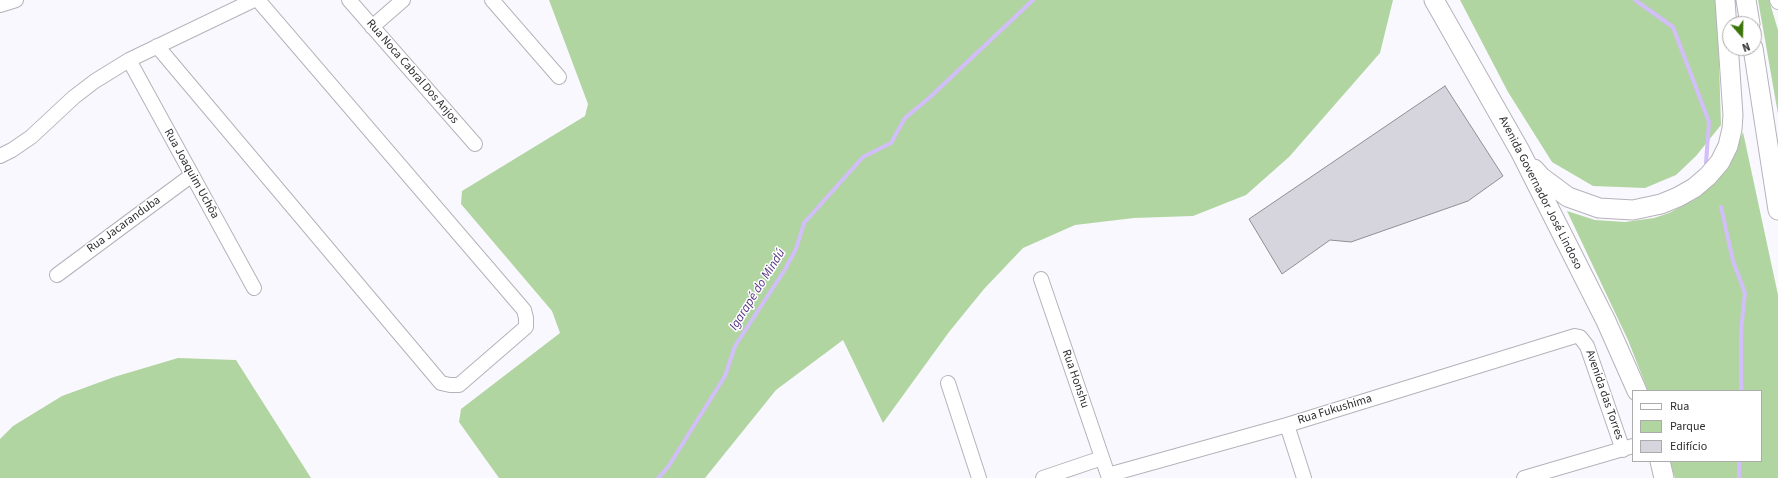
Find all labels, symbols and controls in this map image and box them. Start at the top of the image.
north arrow [1722,16,1762,56]
street label: Rua Noca Cabral Dos Anjos [363,17,461,127]
text: N [1740,39,1752,55]
street label: Avenida Governador José Lindoso [1495,114,1585,272]
street label: Rua Joaquim Uchôa [160,127,222,221]
street label: Rua Jacaranduba [84,194,164,256]
water label: Igarapé do Mindú [727,246,789,334]
street label: Rua Honshu [1058,348,1092,410]
street label: Avenida das Torres [1582,348,1626,442]
legend [1632,390,1762,462]
street label: Rua Fukushima [1296,392,1374,428]
text: Rua [1670,398,1689,415]
text: Parque [1670,418,1706,435]
text: Edifício [1670,438,1707,455]

